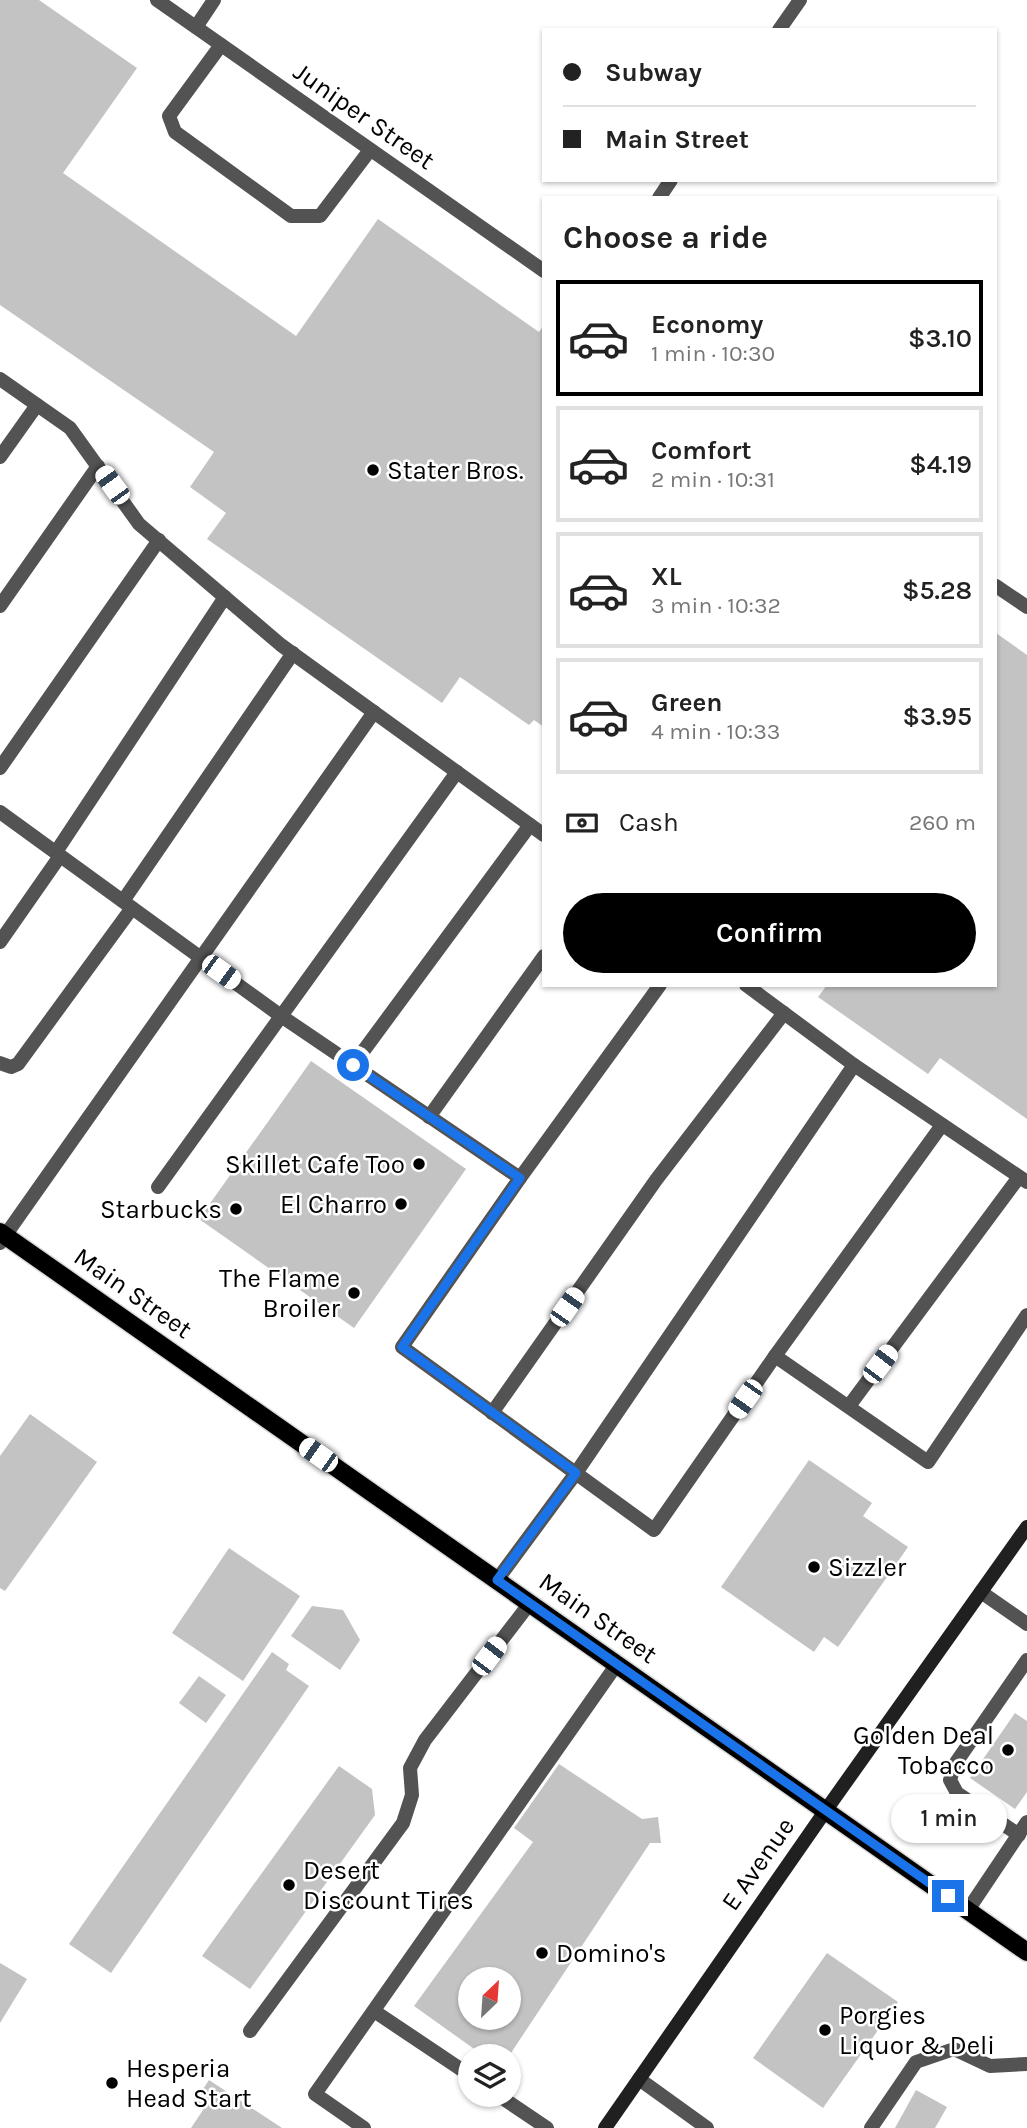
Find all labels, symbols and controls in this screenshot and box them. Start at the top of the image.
street label: Juniper Street [287,56,441,176]
text: Subway [605,57,702,88]
text: Main Street [605,124,749,155]
text: Choose a ride [563,219,768,256]
icon: car [567,307,630,370]
text: Economy [651,309,763,340]
text: $3.10 [908,323,972,354]
text: 1 min · 10:30 [651,340,775,367]
icon: car [567,433,630,496]
text: Comfort [651,435,752,466]
text: $4.19 [909,449,972,480]
place label: Stater Bros. [387,455,524,486]
car [92,462,133,508]
marker: Stater Bros. [365,462,381,478]
text: 2 min · 10:31 [651,466,775,493]
icon: car [567,559,630,622]
text: XL [651,561,682,592]
text: $5.28 [902,575,972,606]
text: 3 min · 10:32 [651,592,781,619]
icon: car [567,685,630,748]
text: Green [651,687,723,718]
text: $3.95 [903,701,972,732]
text: 4 min · 10:33 [651,718,780,745]
icon: cash [563,804,601,842]
text: Cash [619,807,679,838]
text: 260 m [909,809,976,836]
button: Confirm [563,893,976,973]
car [198,951,245,993]
route start [337,1049,369,1081]
place label: Skillet Cafe Too [225,1149,405,1180]
marker: Skillet Cafe Too [411,1156,427,1172]
place label: El Charro [280,1189,387,1220]
place label: Starbucks [100,1194,222,1225]
marker: El Charro [393,1196,409,1212]
marker: Starbucks [228,1201,244,1217]
street label: Main Street [68,1241,198,1345]
place label: The Flame Broiler [219,1263,341,1324]
car [547,1284,588,1330]
marker: The Flame Broiler [346,1285,362,1301]
car [859,1341,902,1387]
car [725,1376,766,1422]
car [295,1434,342,1476]
place label: Sizzler [828,1552,907,1583]
marker: Sizzler [806,1559,822,1575]
street label: Main Street [533,1566,663,1670]
car [468,1633,511,1679]
place label: Golden Deal Tobacco [853,1720,994,1781]
marker: Golden Deal Tobacco [1000,1742,1016,1758]
callout: 1 min [890,1794,1006,1843]
text: 1 min [920,1805,978,1832]
street label: E Avenue [715,1812,801,1916]
place label: Desert Discount Tires [303,1855,474,1916]
marker: Desert Discount Tires [281,1877,297,1893]
route end [932,1880,964,1912]
place label: Domino's [556,1938,667,1969]
marker: Domino's [534,1945,550,1961]
north arrow [458,1967,522,2030]
map controls [458,1967,521,2107]
place label: Porgies Liquor & Deli [839,2000,995,2061]
marker: Porgies Liquor & Deli [817,2022,833,2038]
button: layers [458,2044,521,2107]
place label: Hesperia Head Start [126,2053,252,2114]
marker: Hesperia Head Start [104,2075,120,2091]

